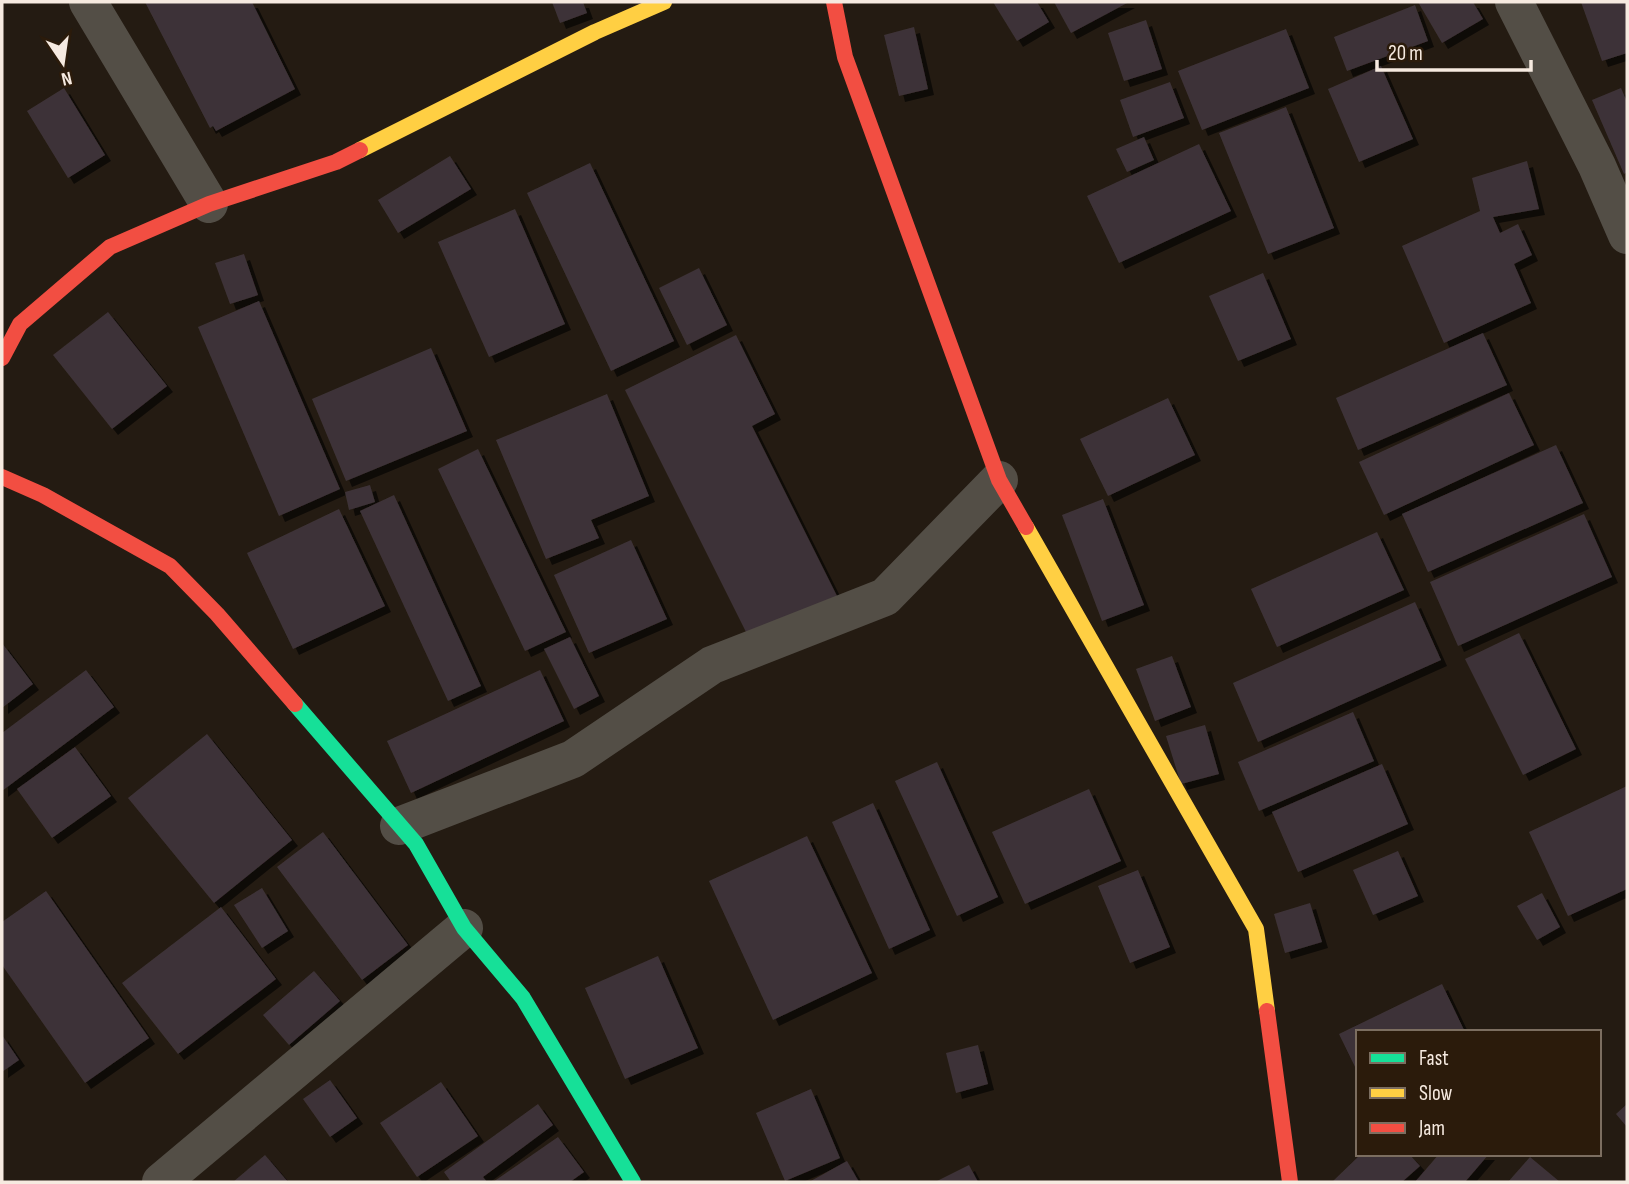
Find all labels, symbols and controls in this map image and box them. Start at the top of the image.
north arrow [28,28,98,98]
scale bar [1377,28,1531,72]
text: 20 m [1388,41,1423,66]
text: N [59,66,74,90]
legend [1356,1030,1601,1156]
text: Fast [1419,1046,1449,1071]
text: Slow [1419,1081,1453,1106]
text: Jam [1418,1116,1445,1141]

